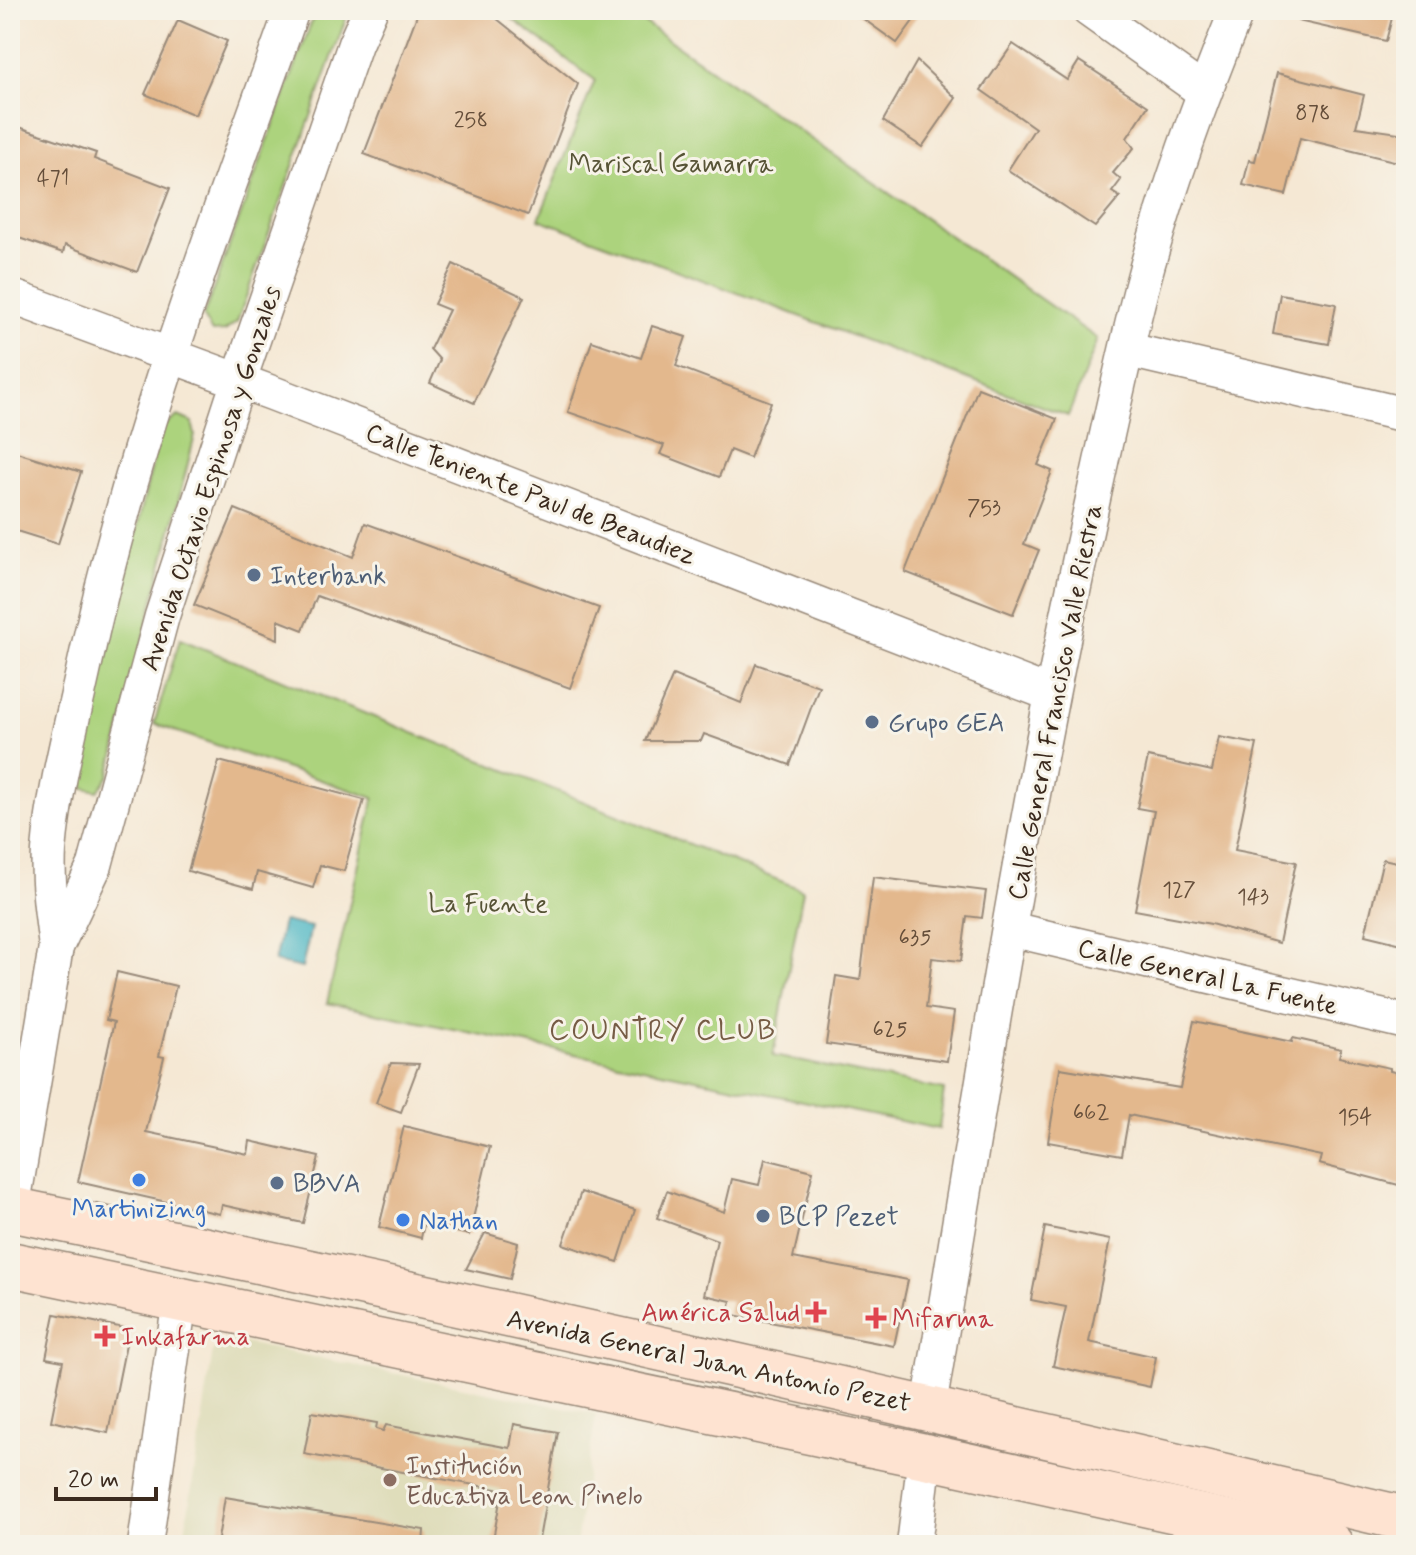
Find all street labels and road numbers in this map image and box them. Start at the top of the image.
street label: Avenida Octavio Espinosa y Gonzales [134,282,290,675]
street label: Calle Teniente Paul de Beaudiez [360,416,700,574]
street label: Calle General Francisco Valle Riestra [1001,502,1111,903]
street label: Calle General La Fuente [1074,931,1341,1024]
street label: Avenida General Juan Antonio Pezet [503,1302,914,1421]

